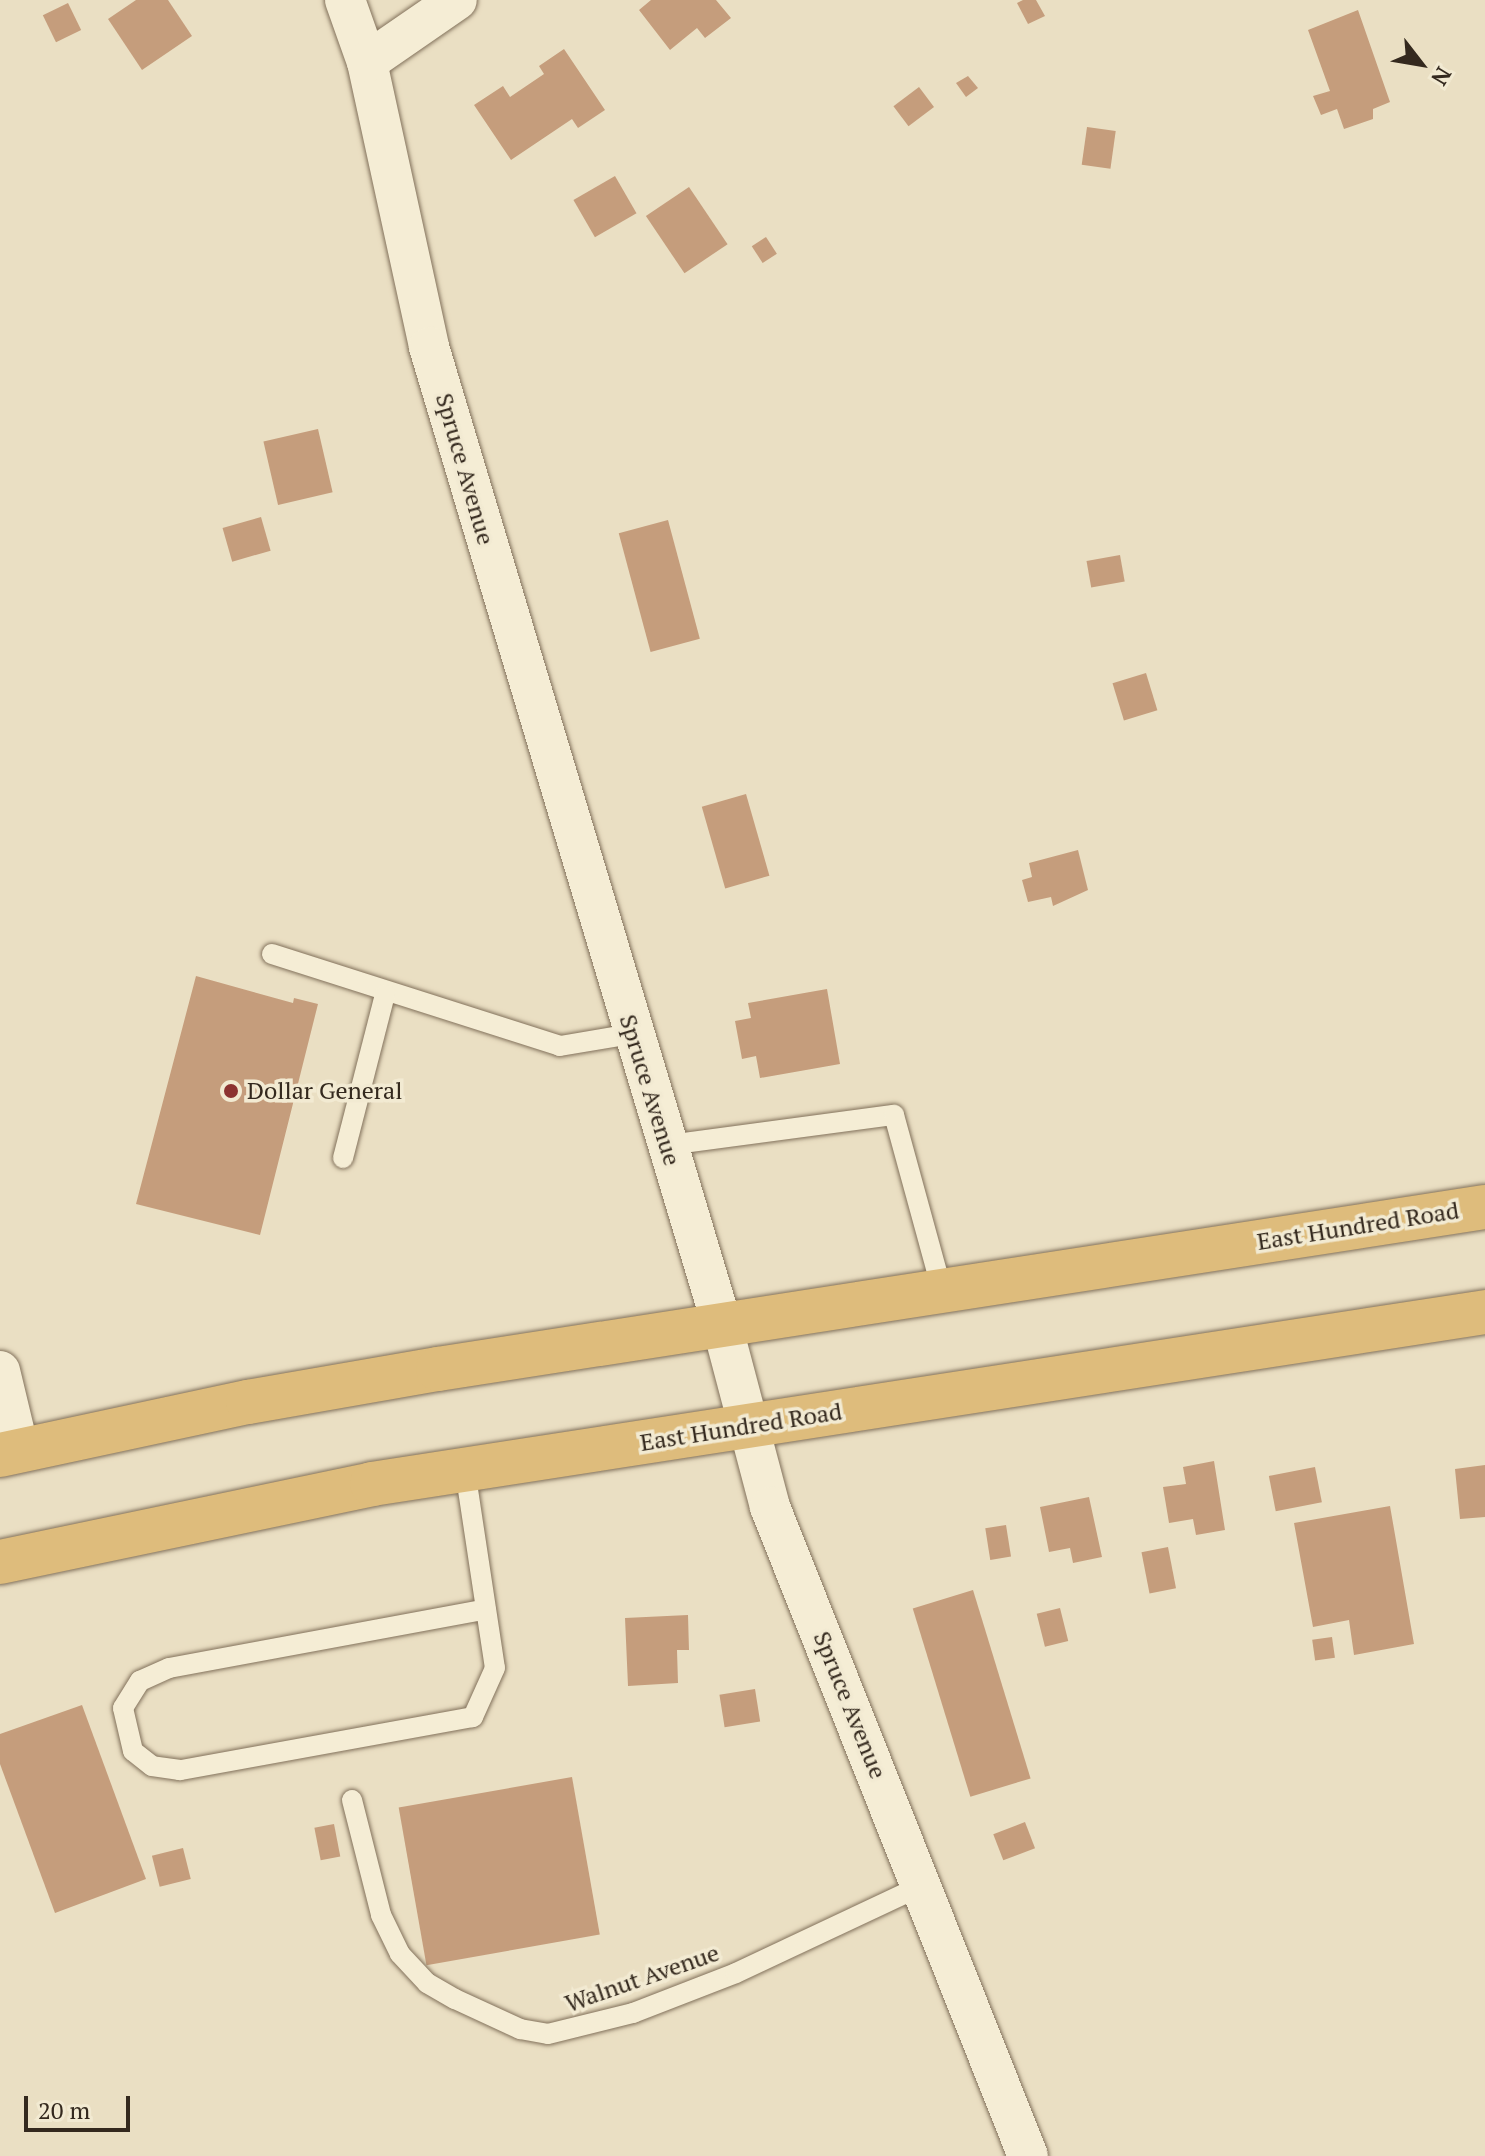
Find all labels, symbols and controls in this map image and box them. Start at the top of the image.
north arrow [1381,24,1461,104]
text: N [1425,62,1459,91]
street label: Spruce Avenue [430,390,500,548]
street label: Spruce Avenue [613,1011,687,1169]
place label: Dollar General [247,1077,402,1105]
marker: Dollar General [222,1082,240,1100]
street label: East Hundred Road [1255,1196,1461,1256]
street label: East Hundred Road [638,1397,844,1457]
street label: Spruce Avenue [807,1627,893,1783]
street label: Walnut Avenue [561,1938,723,2018]
scale bar [28,2080,134,2130]
text: 20 m [38,2094,90,2126]

